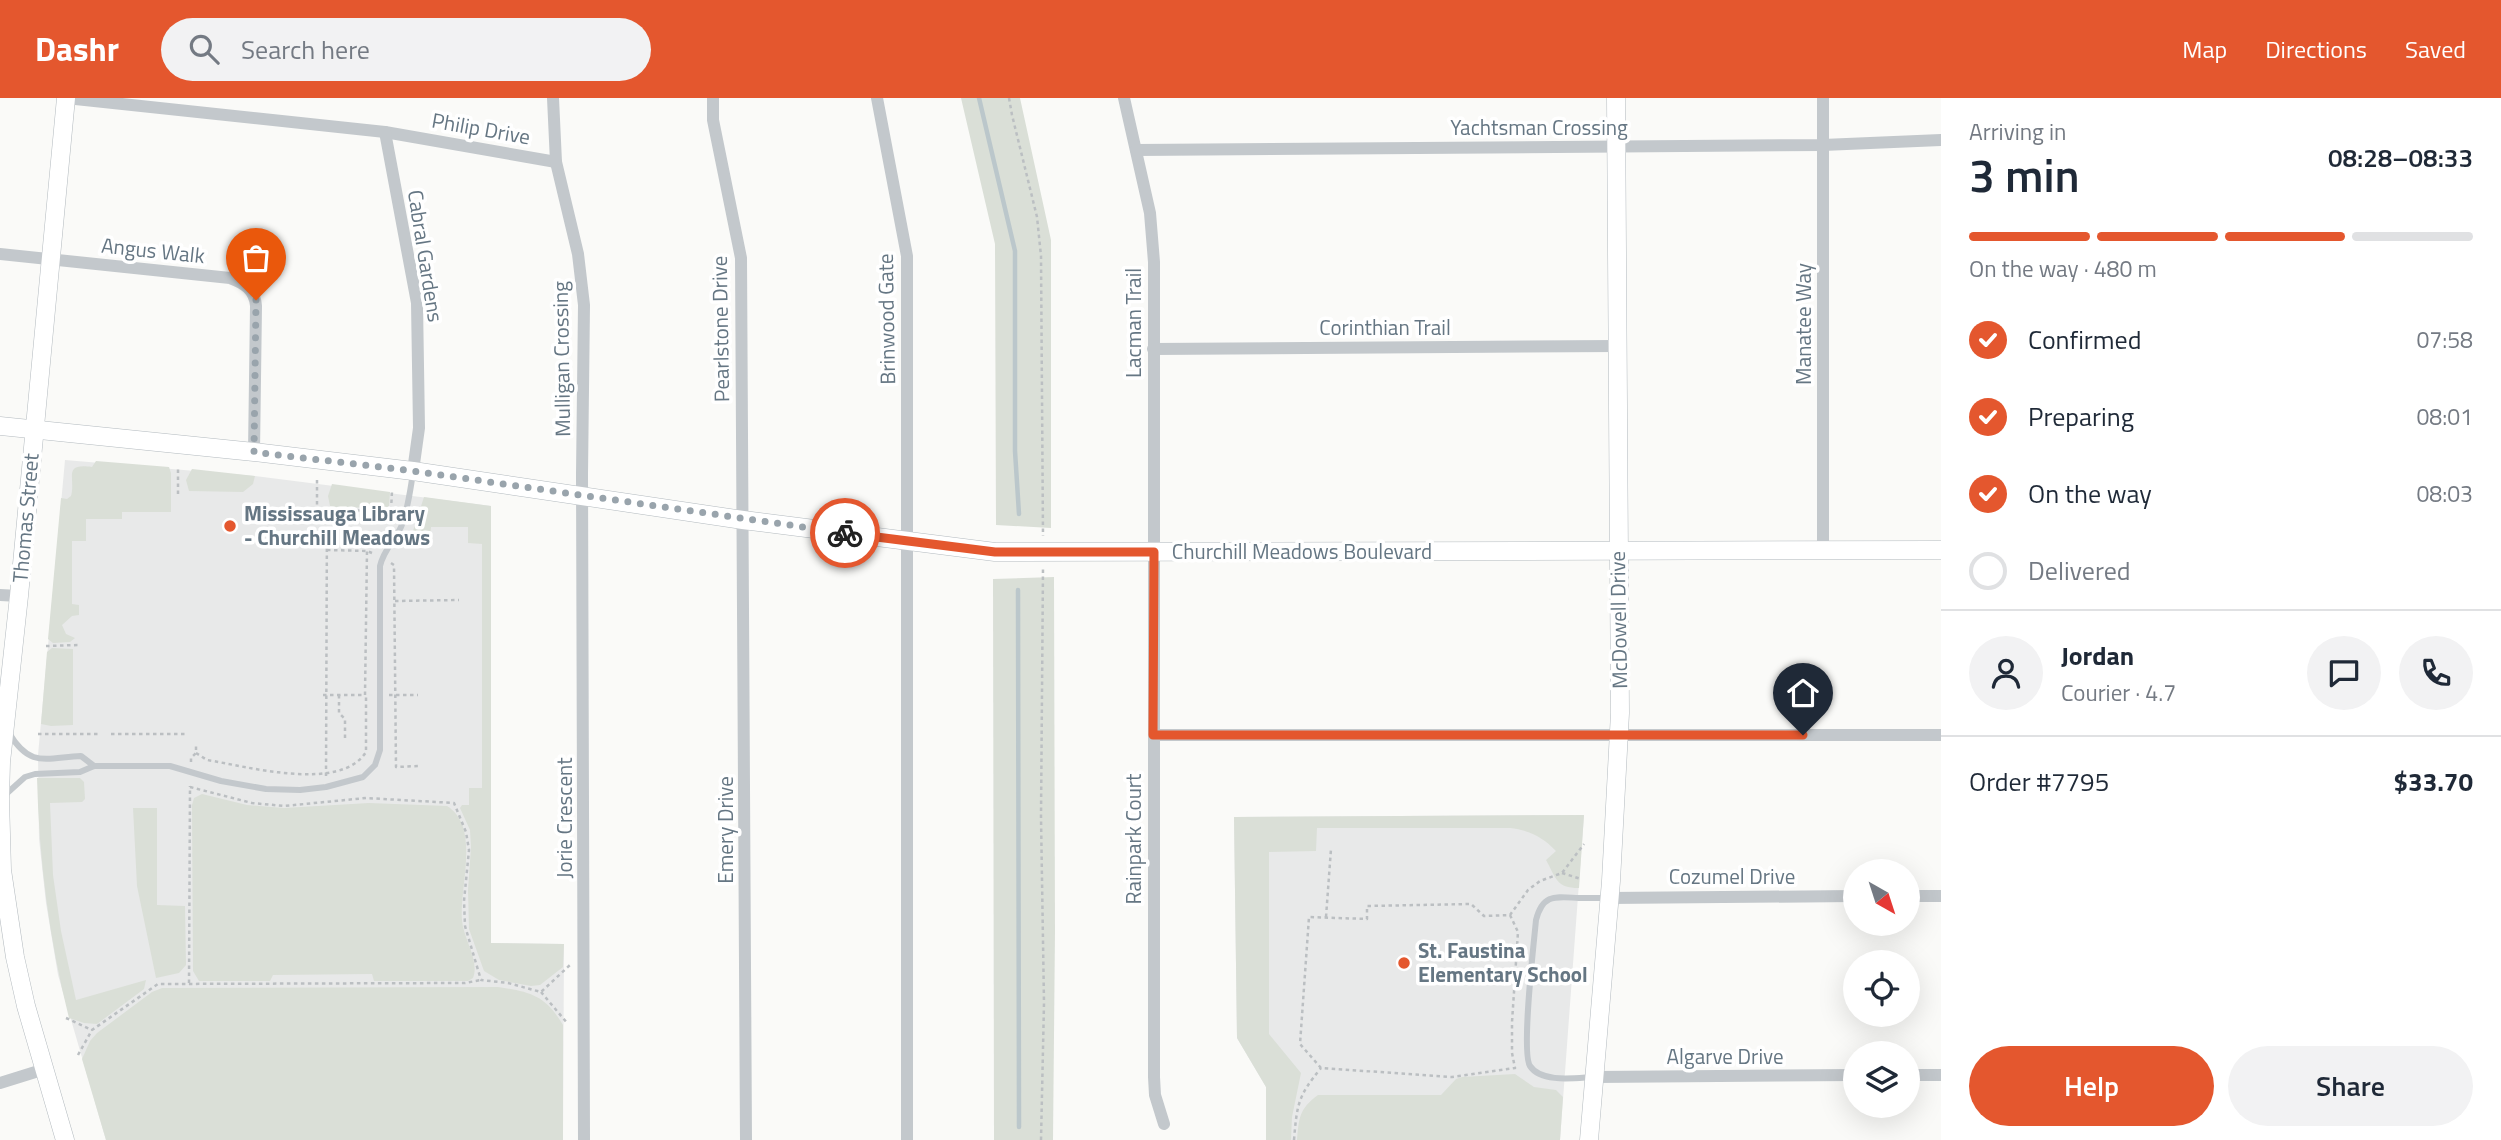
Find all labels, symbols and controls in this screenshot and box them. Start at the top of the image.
search box [161,18,651,81]
text: Dashr [35,24,119,74]
icon: search [185,30,223,68]
text: Search here [241,30,370,69]
text: Map [2182,31,2227,67]
text: Directions [2265,31,2367,67]
text: Saved [2405,31,2466,67]
street label: Philip Drive [429,104,533,152]
street label: Yachtsman Crossing [1450,111,1628,143]
text: Arriving in [1969,114,2066,149]
text: 08:28–08:33 [2328,138,2473,177]
text: 3 min [1969,140,2080,210]
street label: Cabral Gardens [400,187,452,324]
pin [226,228,286,300]
street label: Angus Walk [100,229,206,271]
icon: bag [237,239,275,277]
text: On the way · 480 m [1969,251,2157,286]
street label: Brinwood Gate [869,253,903,385]
street label: Pearlstone Drive [703,256,737,402]
street label: Manatee Way [1787,263,1819,385]
street label: Lacman Trail [1117,268,1149,378]
street label: Mulligan Crossing [544,281,578,437]
street label: Corinthian Trail [1319,311,1451,343]
text: Confirmed [2028,320,2142,359]
icon: check [1969,321,2007,359]
text: 07:58 [2416,322,2473,357]
text: Preparing [2028,397,2134,436]
icon: check [1969,398,2007,436]
text: 08:01 [2416,399,2473,434]
street label: Thomas Street [3,451,47,584]
text: On the way [2028,474,2152,513]
icon: check [1969,475,2007,513]
text: 08:03 [2416,476,2473,511]
place label: Mississauga Library - Churchill Meadows [244,497,430,553]
courier [810,498,880,568]
icon: bike [826,514,864,552]
marker: Mississauga Library - Churchill Meadows [222,518,238,534]
street label: Churchill Meadows Boulevard [1172,535,1432,567]
street label: McDowell Drive [1601,551,1635,689]
text: Delivered [2028,551,2131,590]
button: person [1969,636,2043,710]
text: Jordan [2061,636,2134,675]
button: chat [2307,636,2381,710]
button: phone [2399,636,2473,710]
pin [1773,663,1833,735]
icon: home [1784,674,1822,712]
text: Courier · 4.7 [2061,675,2176,710]
street label: Jorie Crescent [548,757,580,879]
text: Order #7795 [1969,762,2109,801]
text: $33.70 [2394,762,2473,801]
street label: Rainpark Court [1117,773,1149,904]
street label: Emery Drive [709,776,741,884]
north arrow [1843,859,1920,936]
map controls [1843,859,1920,1118]
street label: Cozumel Drive [1669,860,1795,892]
place label: St. Faustina Elementary School [1418,934,1588,990]
button: locate [1843,950,1920,1027]
marker: St. Faustina Elementary School [1396,955,1412,971]
street label: Algarve Drive [1666,1040,1784,1072]
button: layers [1843,1041,1920,1118]
button: Help [1969,1046,2214,1126]
button: Share [2228,1046,2473,1126]

